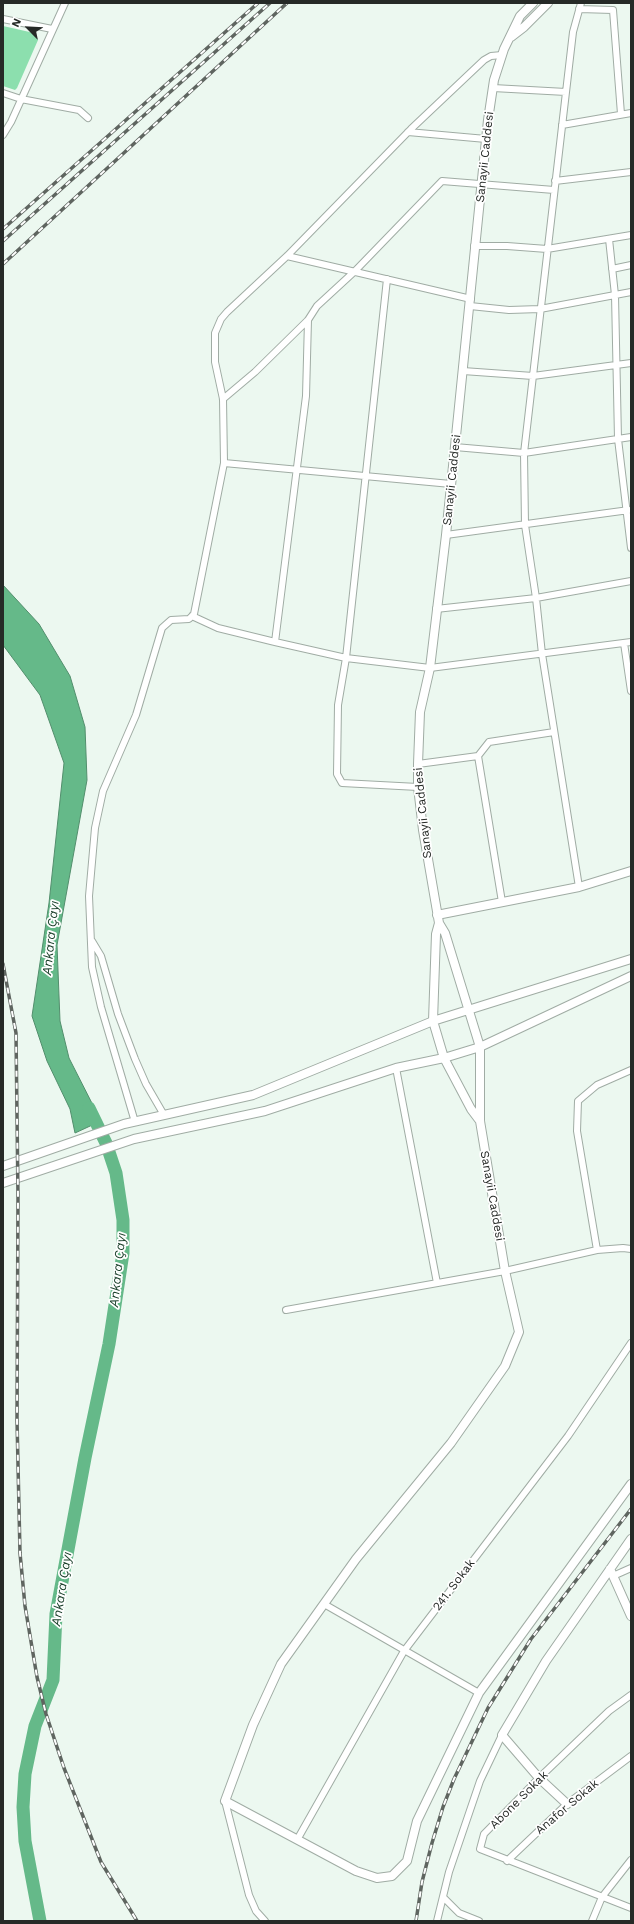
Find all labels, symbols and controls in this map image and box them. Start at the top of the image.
north arrow [8,8,48,48]
text: N [9,17,24,29]
street label: Sanayii Caddesi [473,111,497,203]
street label: Sanayii Caddesi [440,434,464,526]
street label: Sanayii Caddesi [411,767,435,859]
water label: Ankara Çayı [39,900,63,976]
street label: Sanayii Caddesi [477,1150,507,1242]
water label: Ankara Çayı [106,1232,130,1308]
water label: Ankara Çayı [48,1551,76,1627]
street label: 241. Sokak [430,1556,478,1614]
street label: Abone Sokak [487,1768,551,1832]
street label: Anafor Sokak [533,1776,601,1838]

